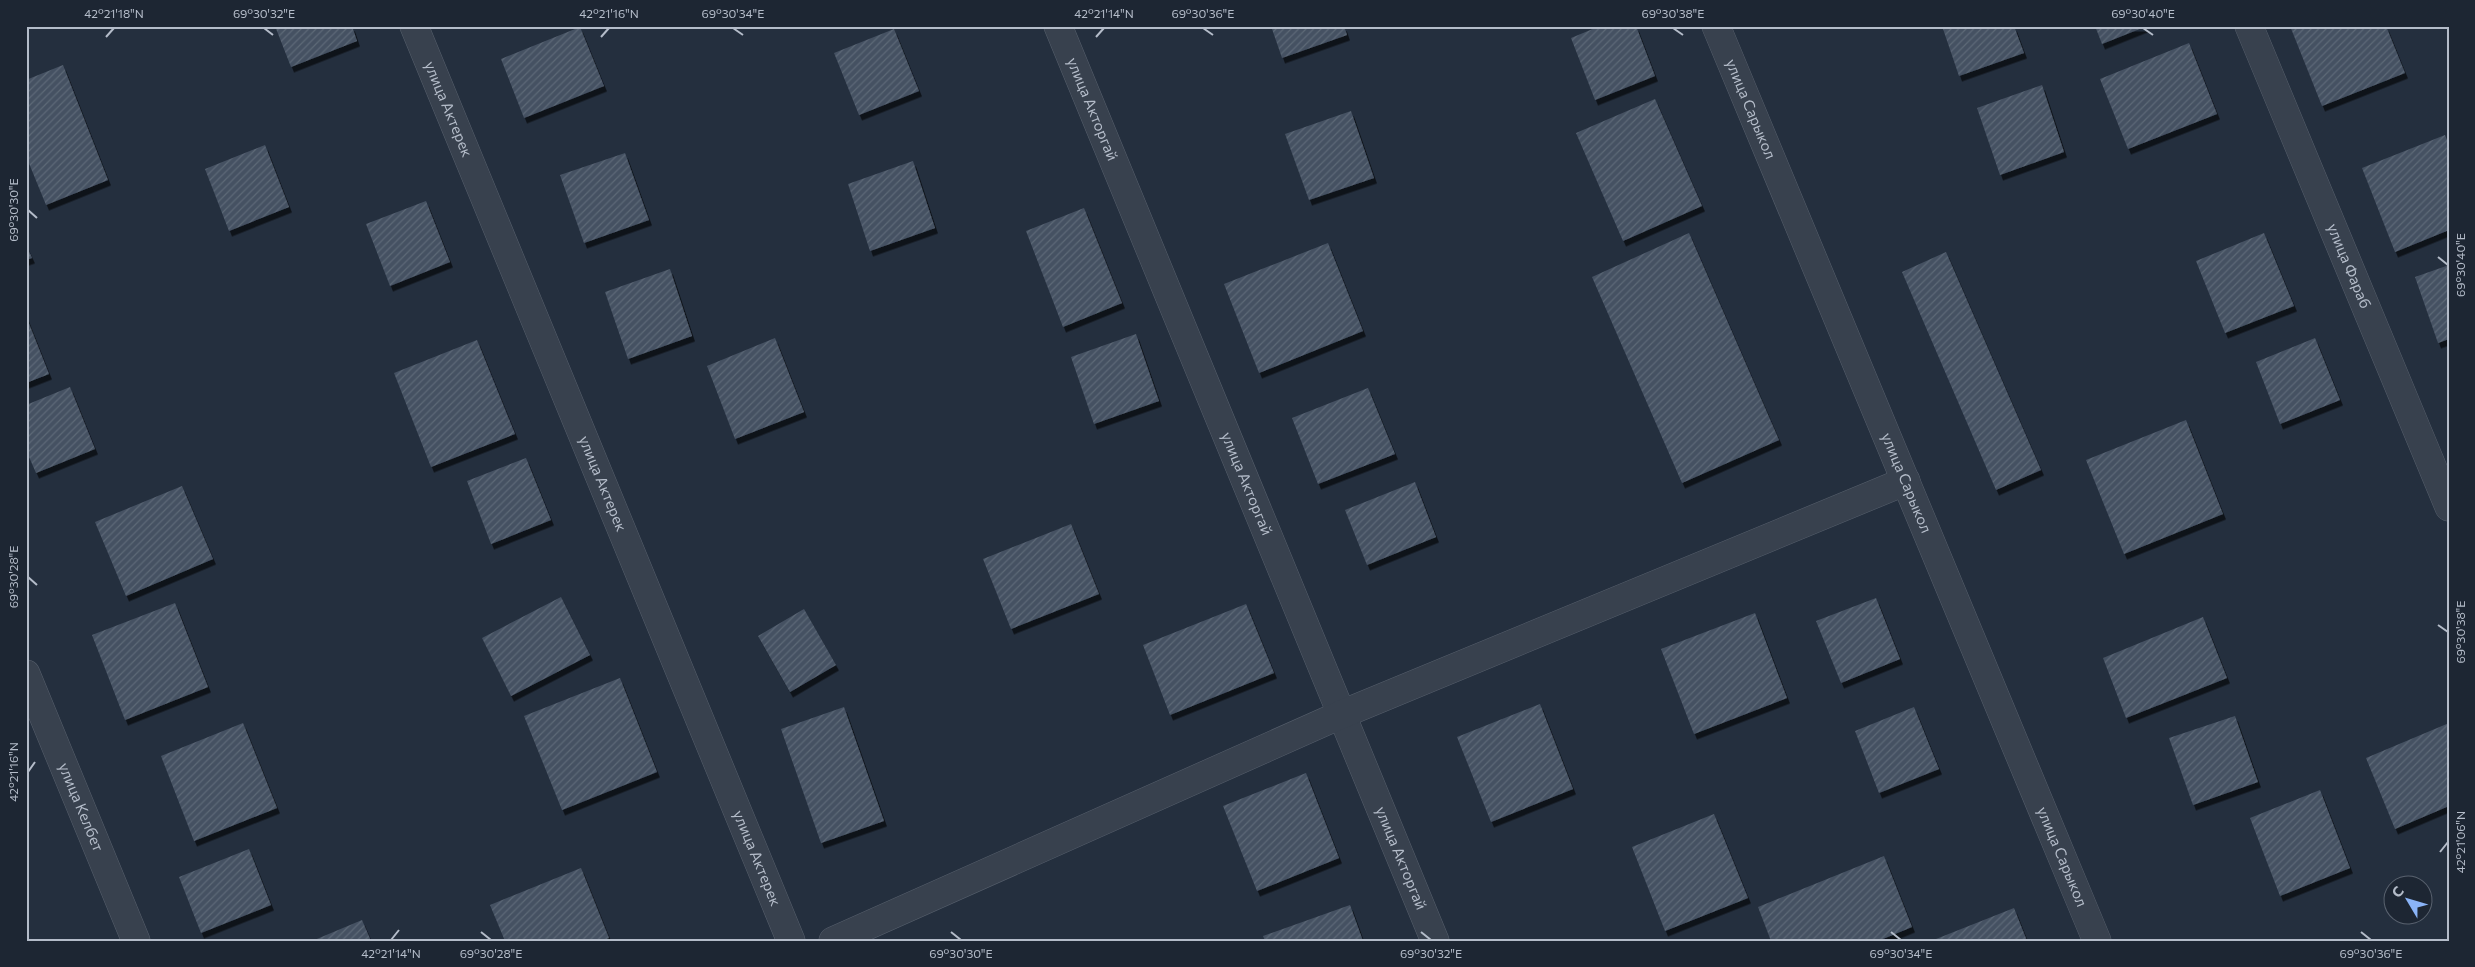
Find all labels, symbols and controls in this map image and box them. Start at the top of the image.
text: 42°21'18"N [84,6,144,20]
text: 69°30'32"E [233,6,295,20]
text: 42°21'16"N [579,6,639,20]
text: 69°30'34"E [702,6,764,20]
text: 42°21'14"N [1074,6,1134,20]
text: 69°30'36"E [1172,6,1234,20]
text: 69°30'38"E [1642,6,1704,20]
text: 69°30'40"E [2111,6,2175,20]
street label: улица Акторгай [1064,55,1122,163]
street label: улица Сарыкол [1723,56,1780,161]
street label: улица Актерек [421,58,477,159]
text: 69°30'30"E [6,178,20,242]
street label: улица Фараб [2324,221,2375,311]
text: 69°30'40"E [2453,233,2467,297]
street label: улица Акторгай [1218,429,1277,538]
street label: улица Сарыкол [1878,430,1936,535]
street label: улица Актерек [576,433,631,534]
text: 69°30'28"E [6,546,20,608]
text: 69°30'38"E [2453,601,2467,663]
text: 42°21'16"N [6,742,20,802]
street label: улица Келбет [56,760,108,854]
street label: улица Акторгай [1373,803,1431,912]
street label: улица Сарыкол [2034,804,2092,909]
street label: улица Актерек [730,807,786,908]
text: 42°21'06"N [2453,811,2467,873]
north arrow [2382,874,2432,924]
text: С [2388,883,2407,901]
text: 42°21'14"N [361,946,421,960]
text: 69°30'28"E [460,946,522,960]
text: 69°30'30"E [929,946,993,960]
text: 69°30'32"E [1400,946,1462,960]
text: 69°30'34"E [1870,946,1932,960]
text: 69°30'36"E [2340,946,2402,960]

